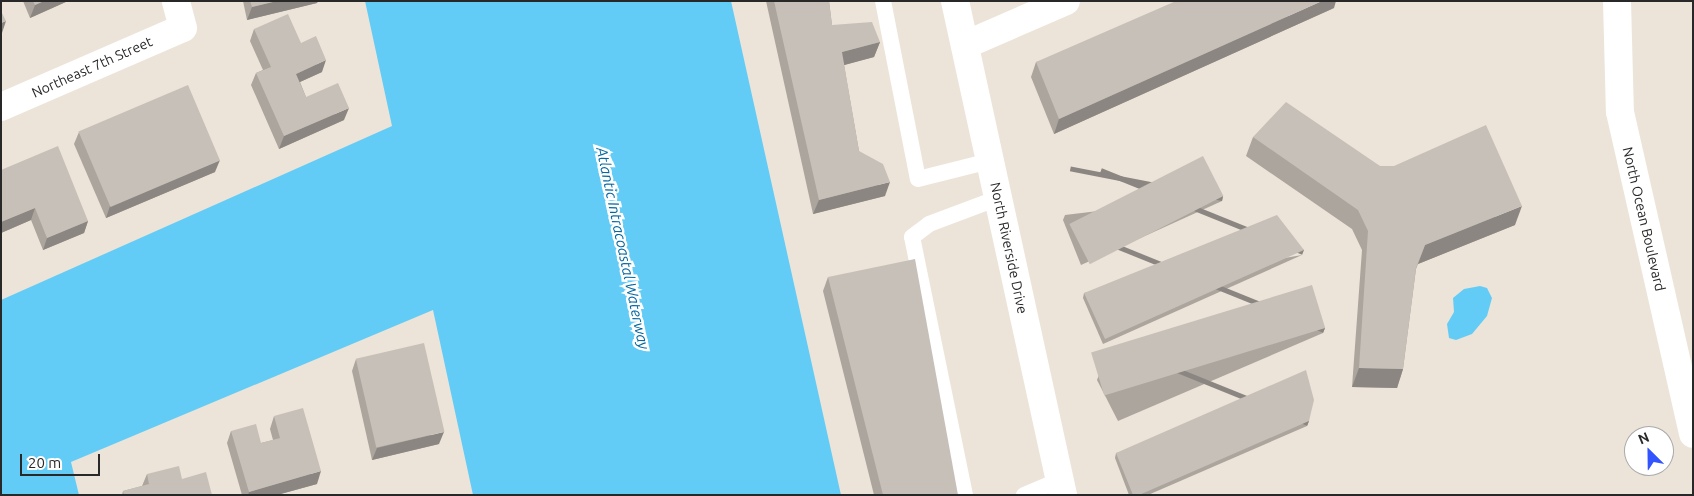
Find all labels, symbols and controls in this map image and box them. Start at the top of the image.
street label: Northeast 7th Street [29,33,155,101]
water label: Atlantic Intracoastal Waterway [593,145,653,351]
street label: North Ocean Boulevard [1619,145,1669,293]
street label: North Riverside Drive [987,181,1031,315]
north arrow [1624,426,1674,476]
text: N [1636,429,1651,448]
scale bar [22,444,102,476]
text: 20 m [28,454,61,471]

